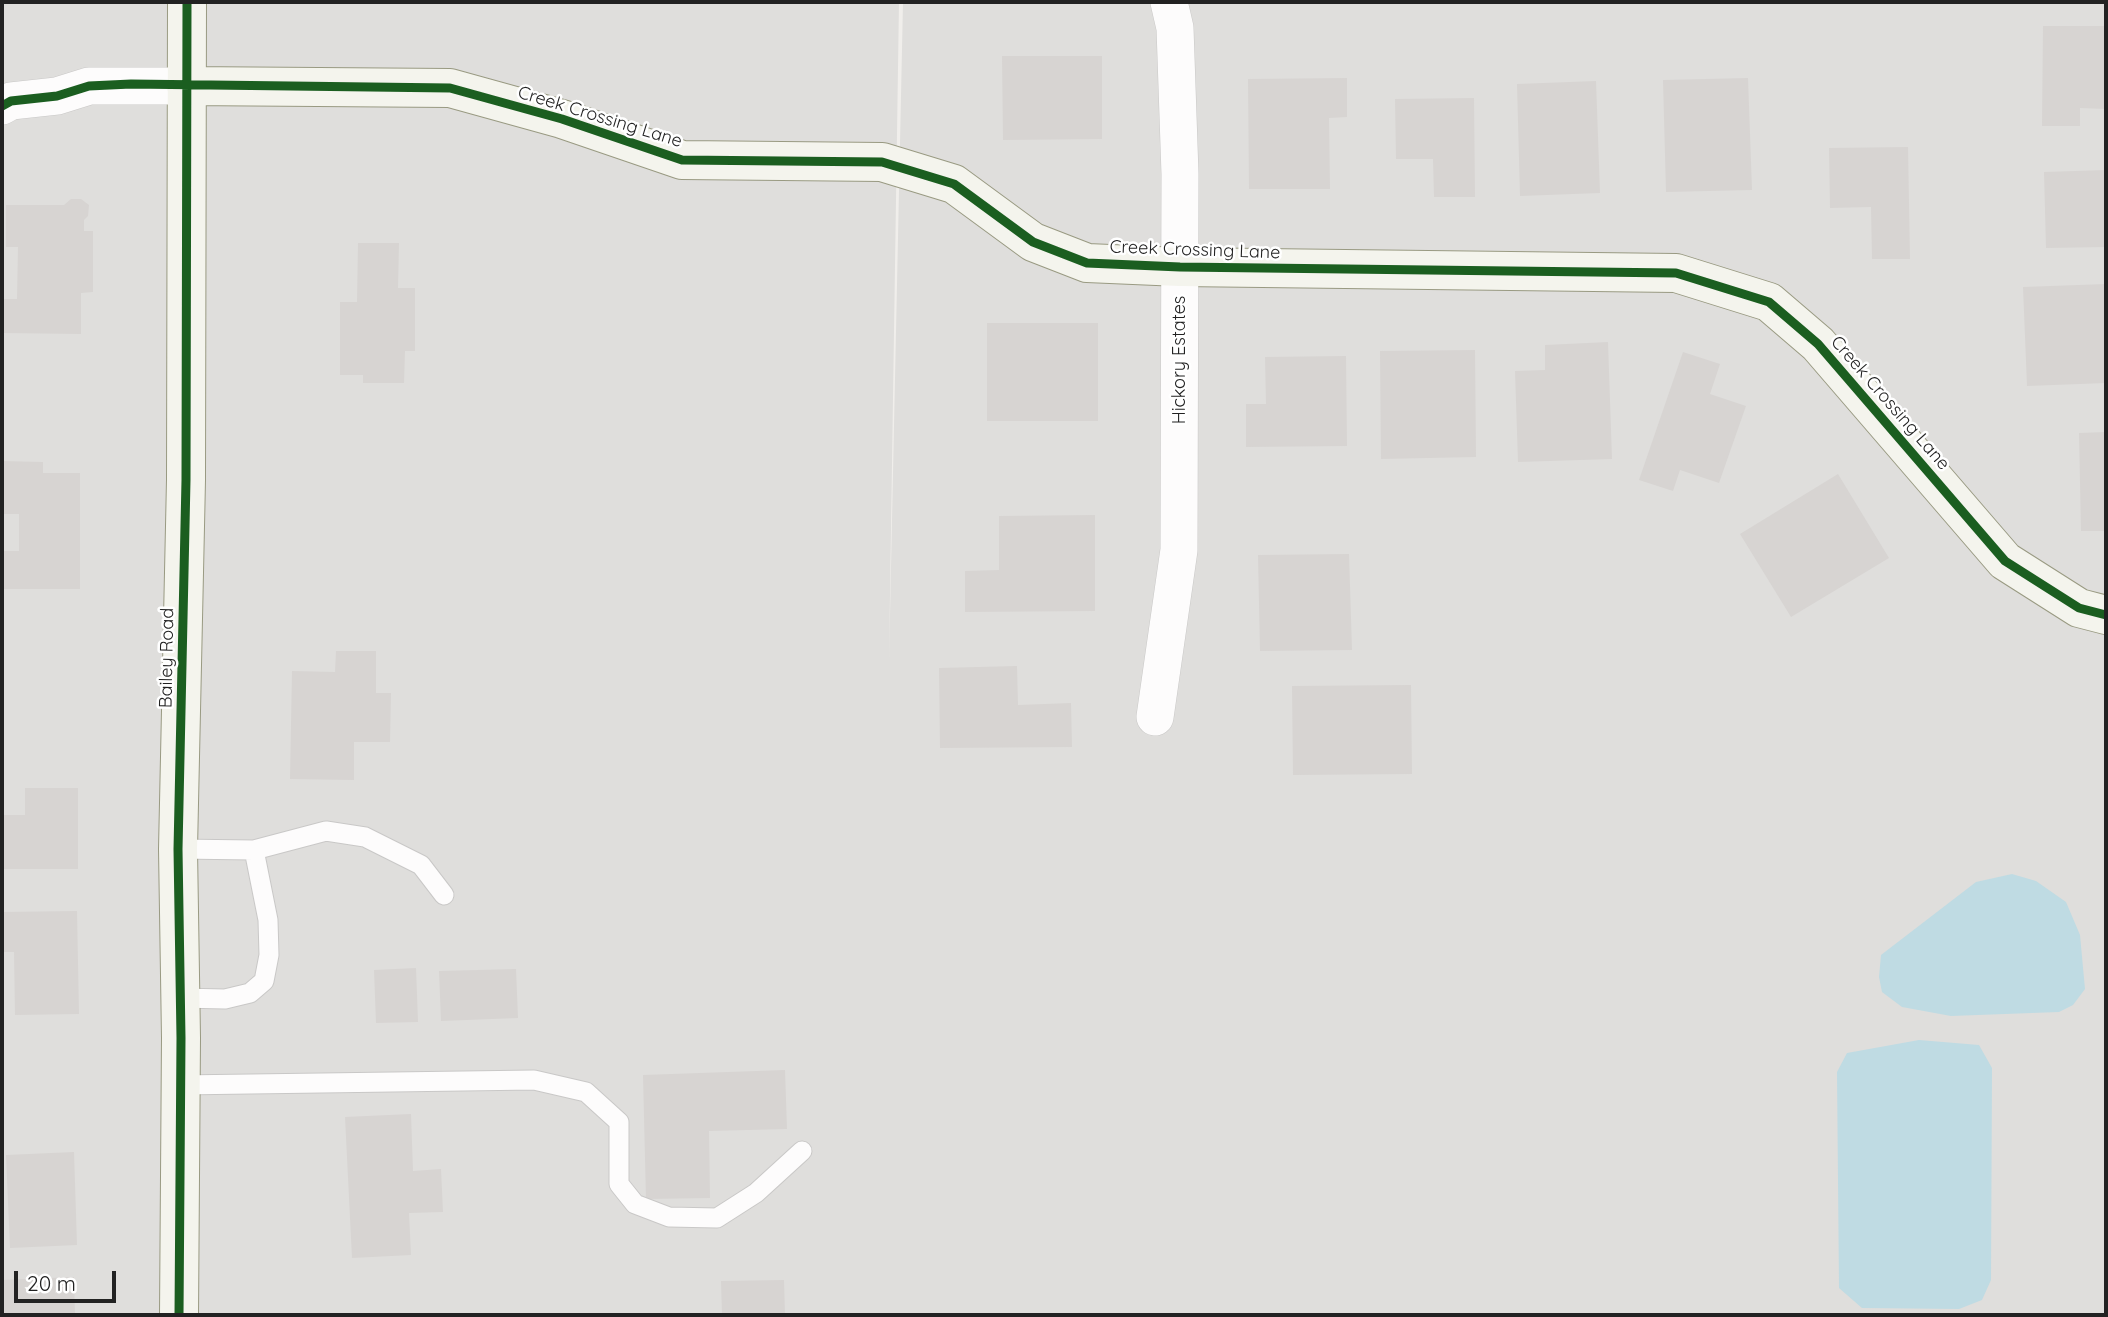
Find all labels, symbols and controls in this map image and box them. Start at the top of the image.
street label: Creek Crossing Lane [515,82,685,152]
street label: Creek Crossing Lane [1109,236,1281,264]
street label: Hickory Estates [1169,296,1191,424]
street label: Creek Crossing Lane [1826,332,1954,474]
street label: Bailey Road [155,608,179,708]
scale bar [18,1258,119,1302]
text: 20 m [27,1270,76,1296]

